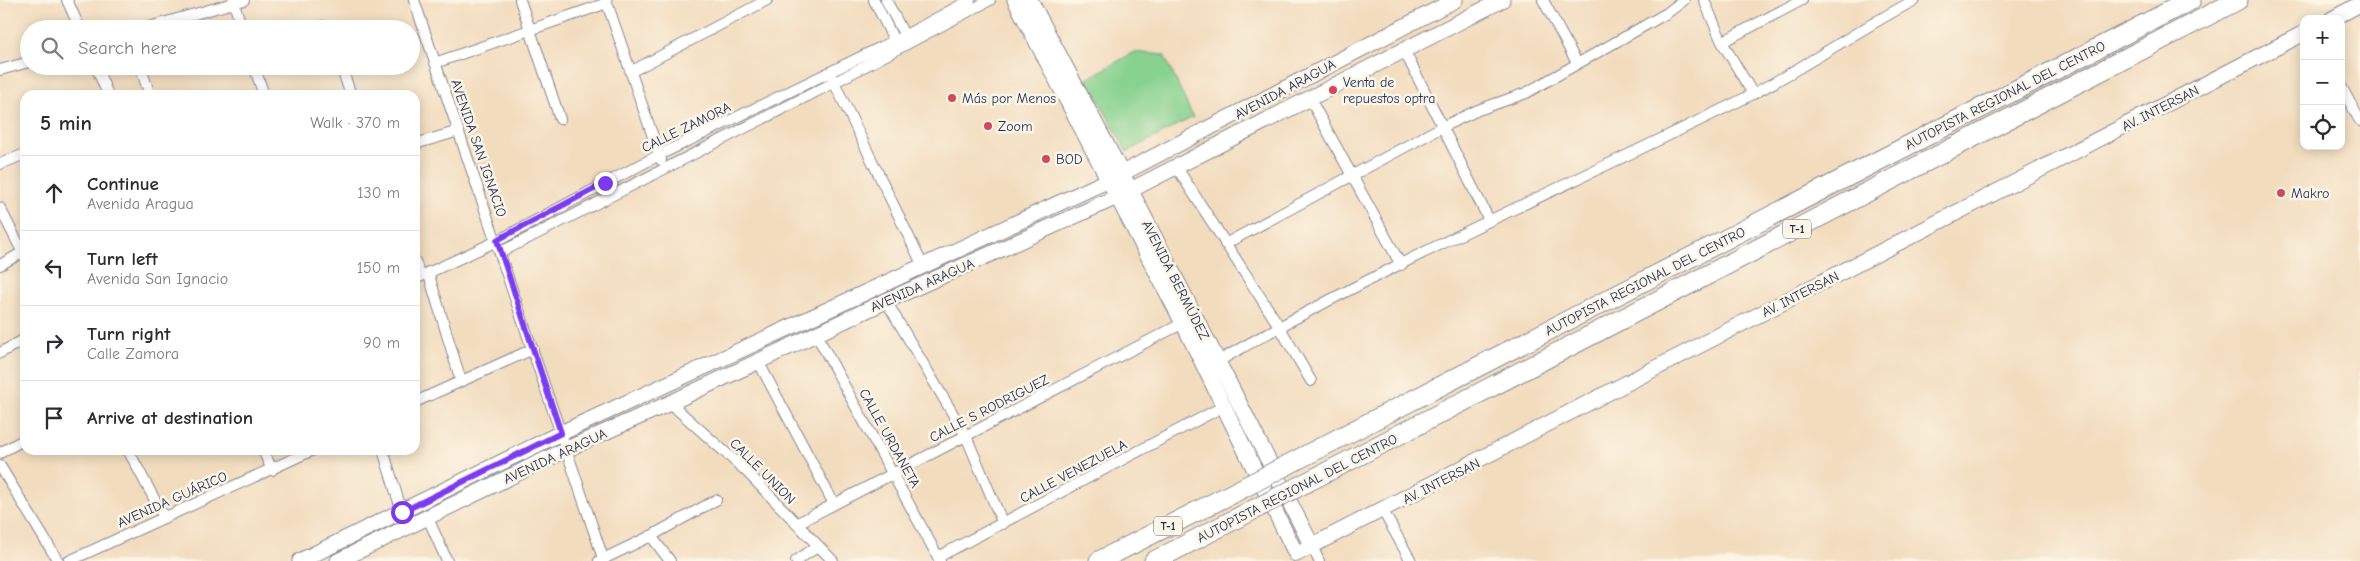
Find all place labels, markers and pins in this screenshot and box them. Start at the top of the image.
place label: Venta de repuestos optra [1343,74,1435,107]
marker: Venta de repuestos optra [1327,84,1339,96]
place label: Más por Menos [962,90,1056,107]
marker: Más por Menos [946,92,958,104]
place label: Zoom [998,118,1033,135]
marker: Zoom [982,120,994,132]
place label: BOD [1056,151,1083,168]
marker: BOD [1040,153,1052,165]
place label: Makro [2291,185,2329,202]
marker: Makro [2275,187,2287,199]

